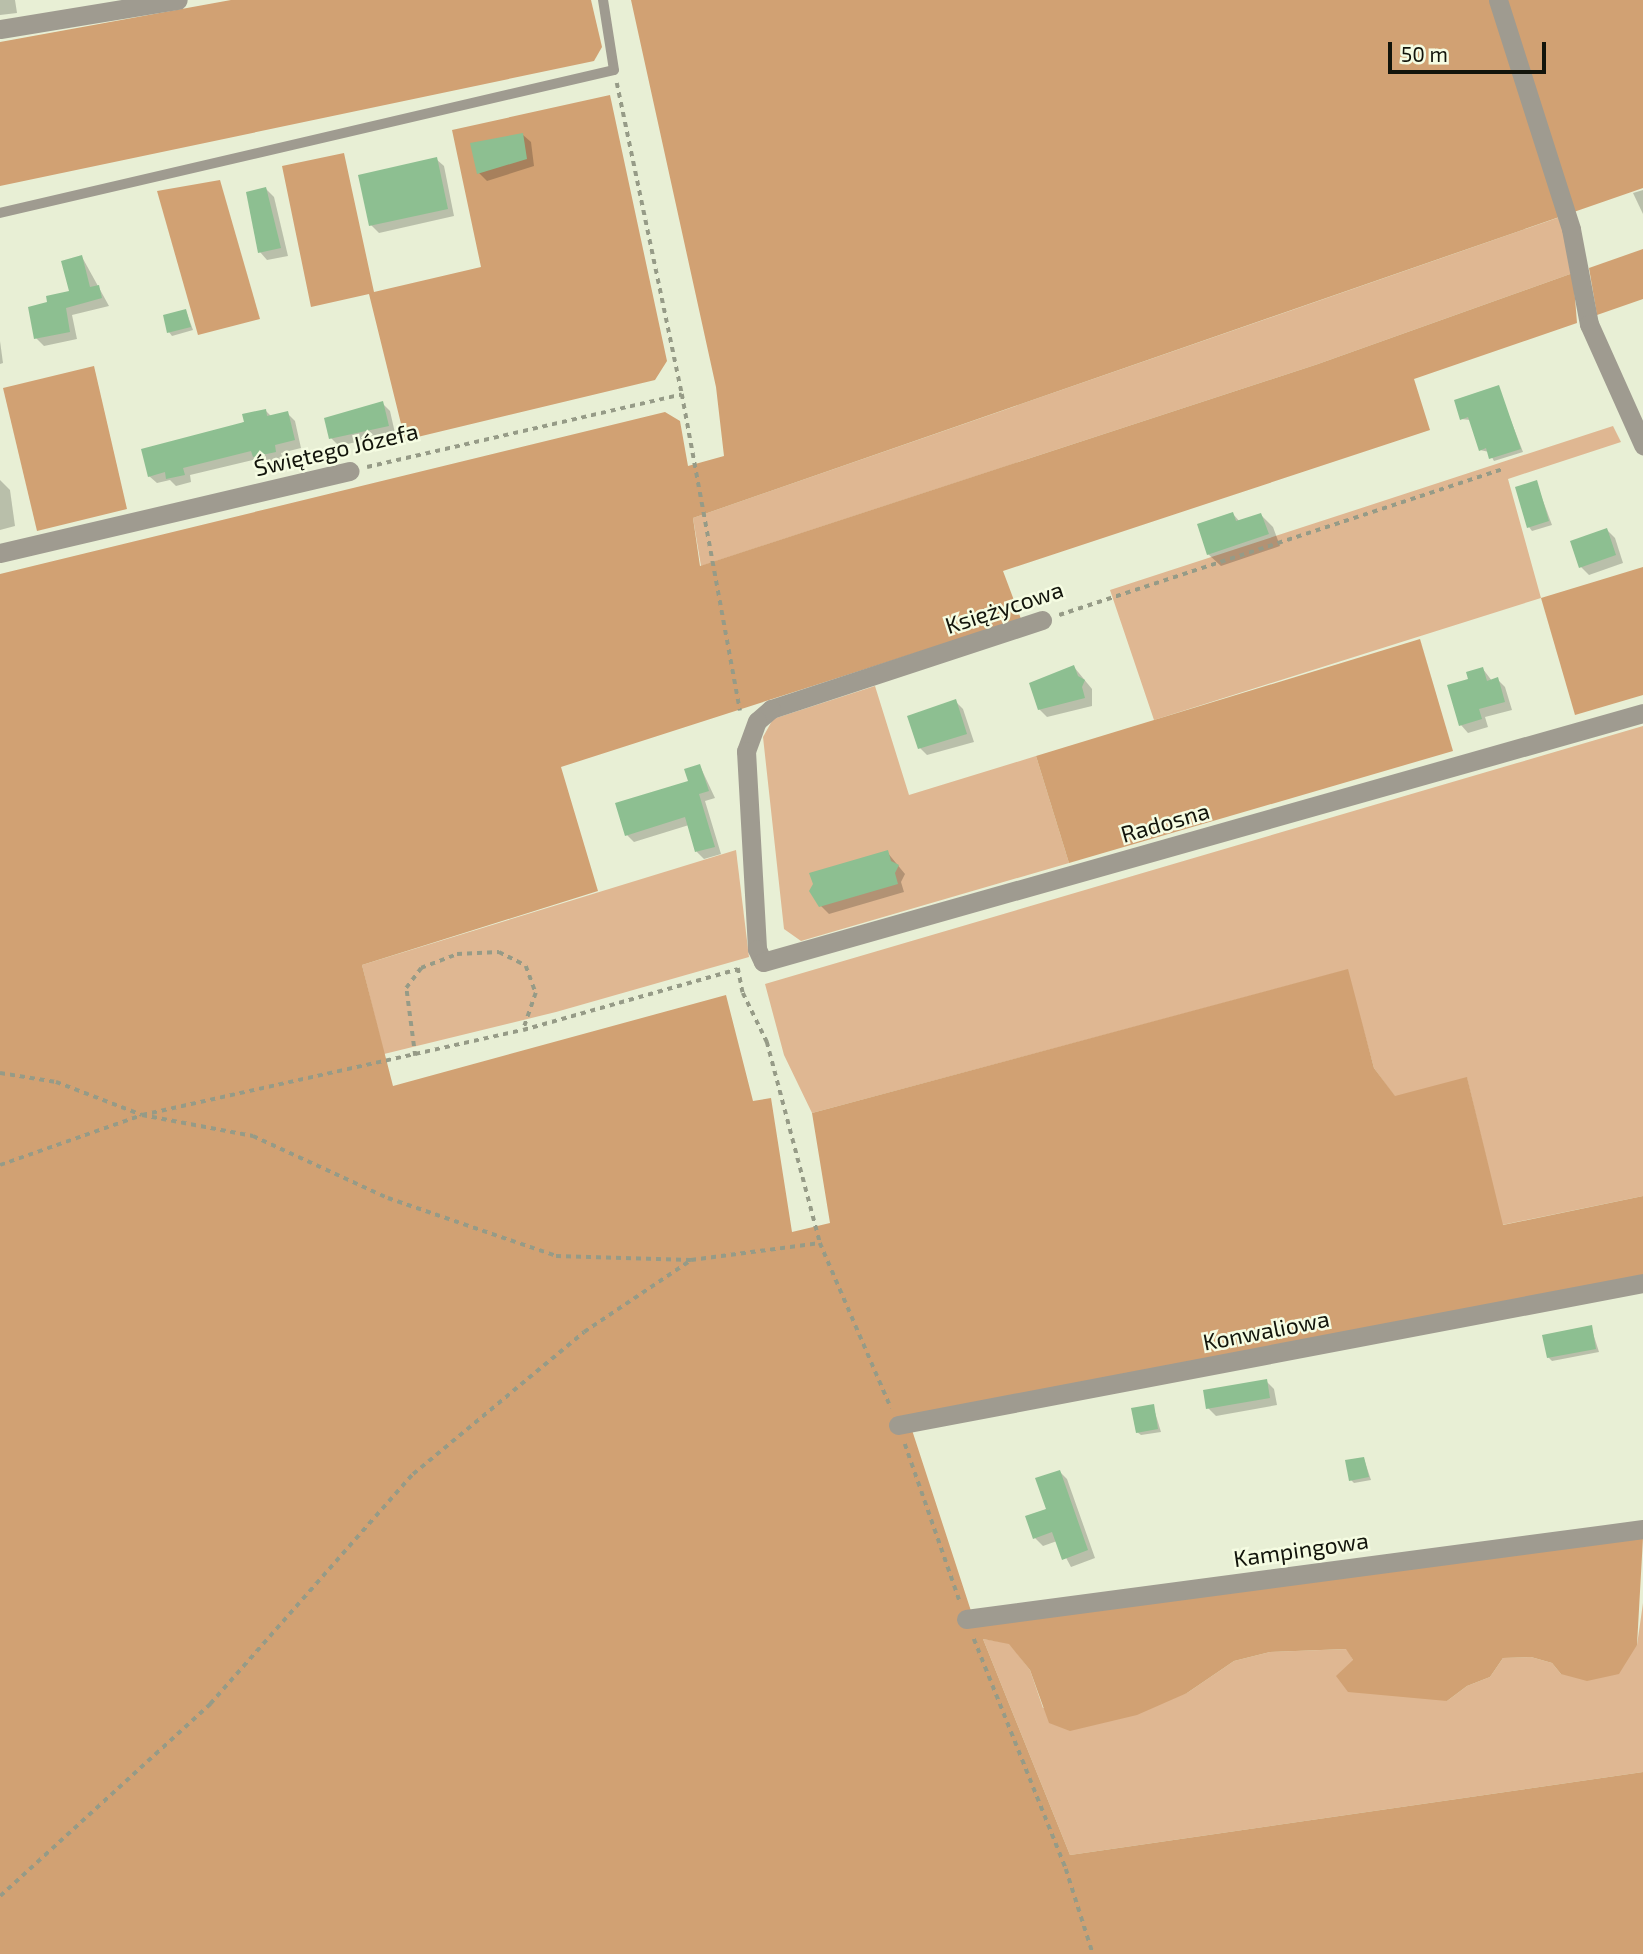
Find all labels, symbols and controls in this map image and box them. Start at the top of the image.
scale bar [1391,28,1548,72]
text: 50 m [1401,41,1448,66]
street label: Świętego Józefa [251,417,421,481]
street label: Księżycowa [941,575,1067,639]
street label: Radosna [1118,796,1212,848]
street label: Konwaliowa [1200,1304,1332,1356]
street label: Kampingowa [1232,1526,1370,1572]

